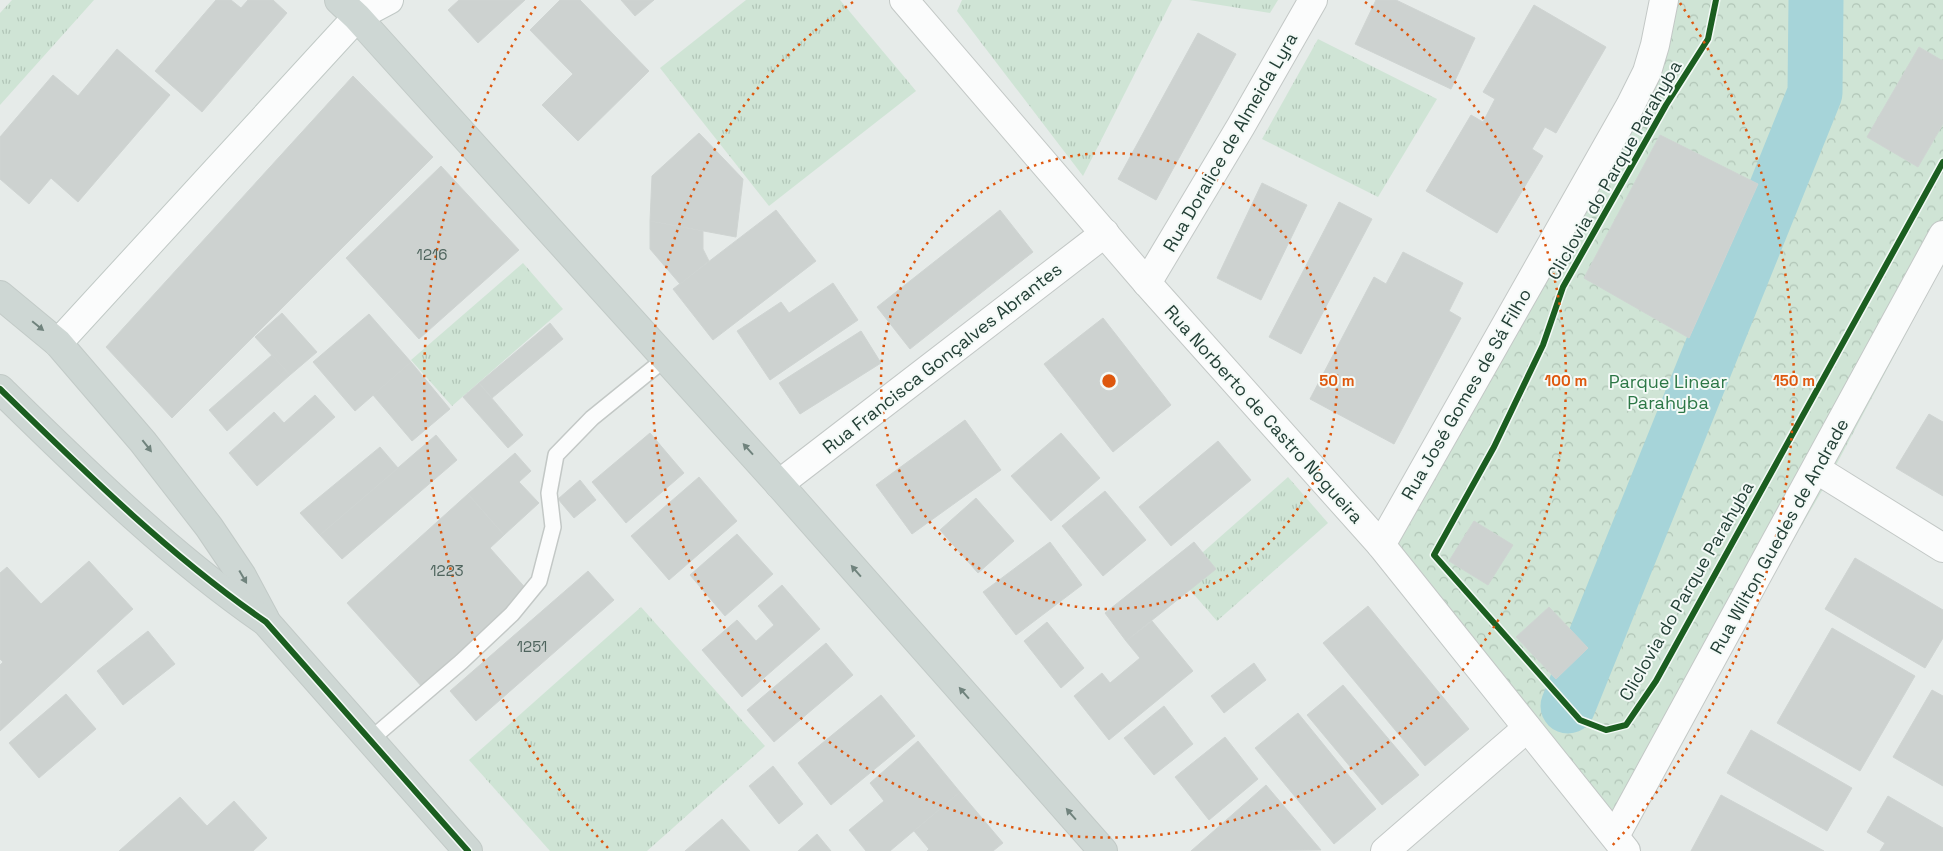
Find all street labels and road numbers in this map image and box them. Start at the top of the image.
street label: Rua Doralice de Almeida Lyra [1158,28,1302,256]
street label: Cliclovia do Parque Parahyba [1542,56,1686,284]
street label: Rua Francisca Gonçalves Abrantes [818,257,1066,459]
street label: Rua José Gomes de Sá Filho [1396,284,1536,504]
street label: Rua Norberto de Castro Nogueira [1160,300,1368,528]
street label: Rua Wilton Guedes de Andrade [1704,414,1854,658]
street label: Cliclovia do Parque Parahyba [1614,477,1758,705]

